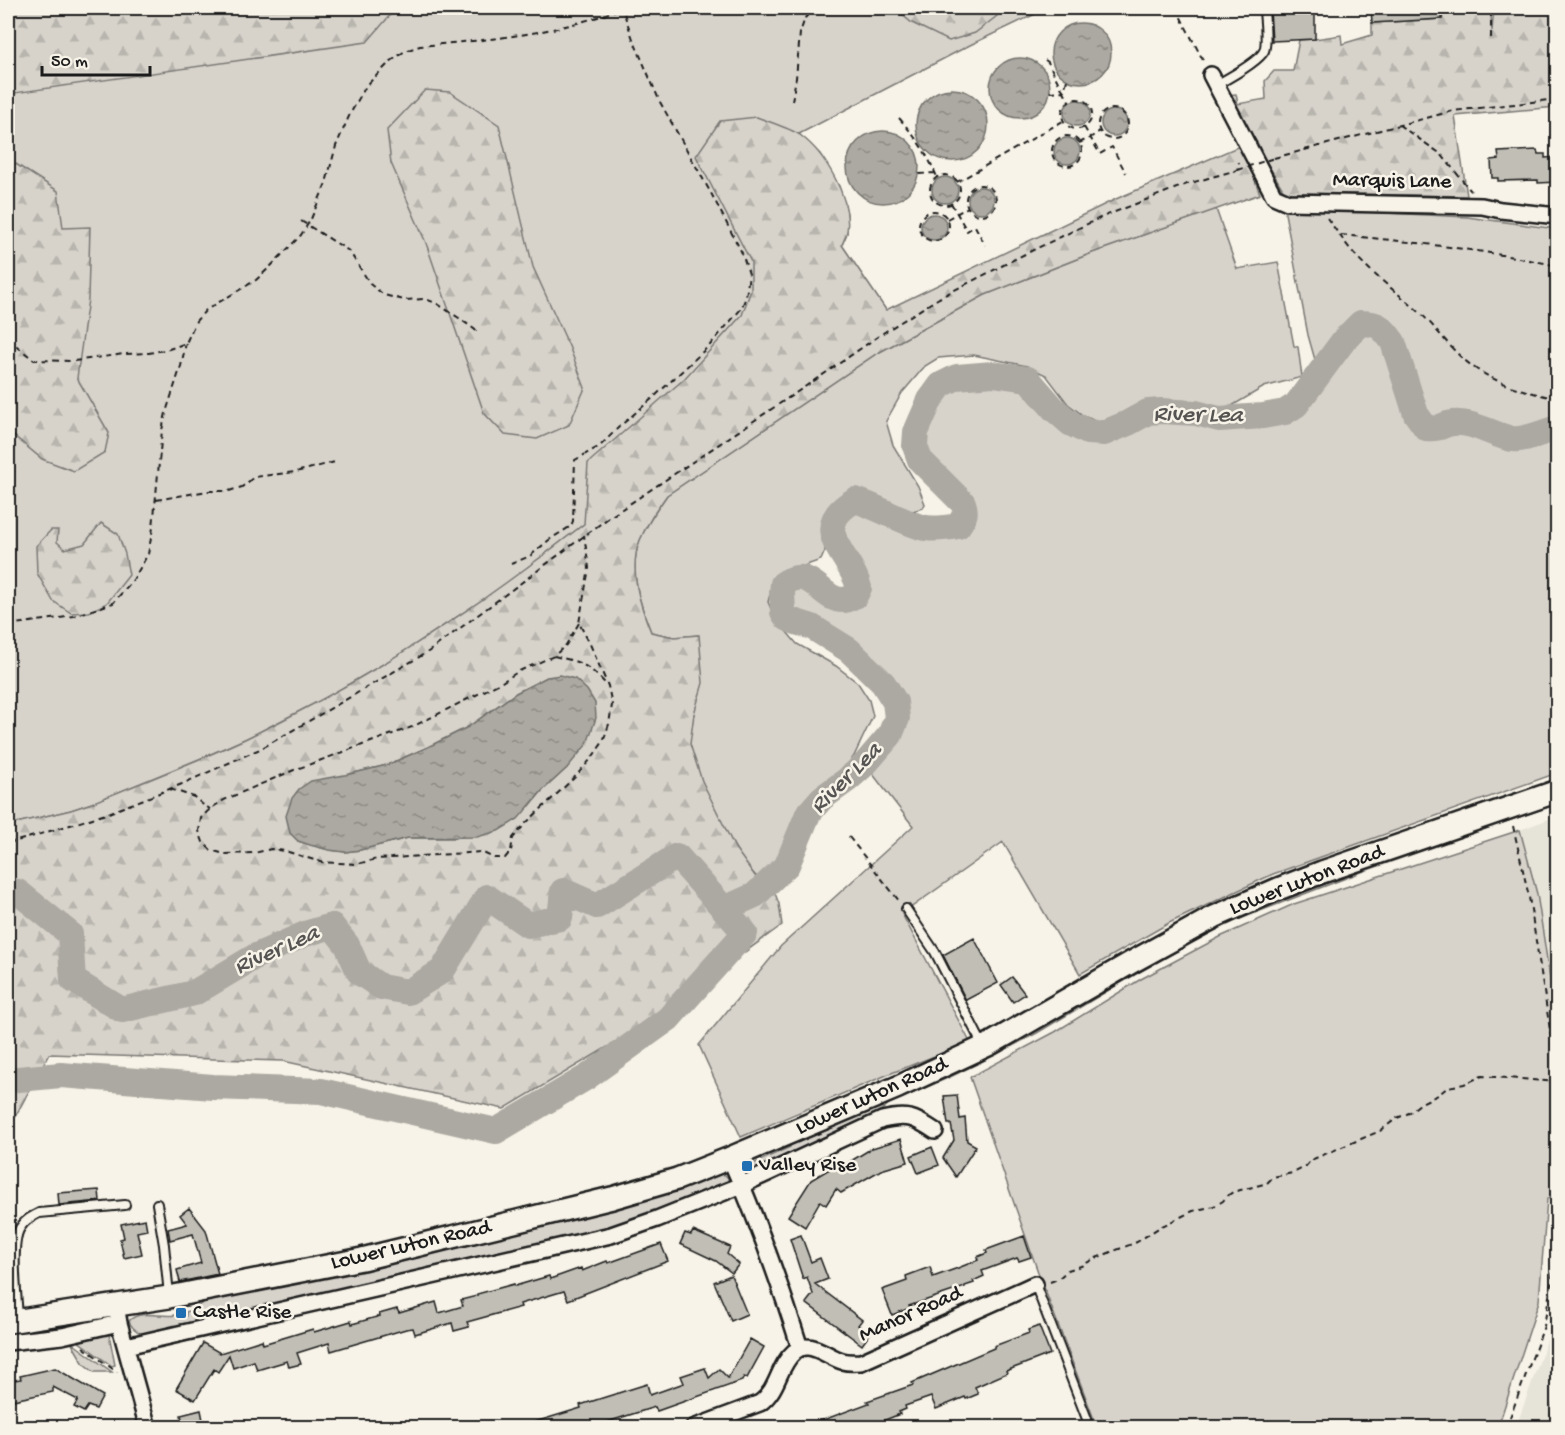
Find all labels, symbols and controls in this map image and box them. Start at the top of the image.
scale bar [42,39,150,77]
text: 50 m [51,52,88,73]
street label: Marquis Lane [1332,168,1452,196]
water label: River Lea [1153,401,1245,431]
water label: River Lea [805,736,890,821]
street label: Lower Luton Road [1226,839,1390,922]
water label: River Lea [230,919,325,982]
street label: Lower Luton Road [792,1051,954,1142]
place label: Valley Rise [758,1153,857,1179]
marker: Valley Rise [740,1159,754,1173]
street label: Lower Luton Road [328,1214,496,1277]
street label: Manor Road [855,1280,969,1349]
place label: Castle Rise [193,1300,292,1326]
marker: Castle Rise [174,1306,188,1320]

